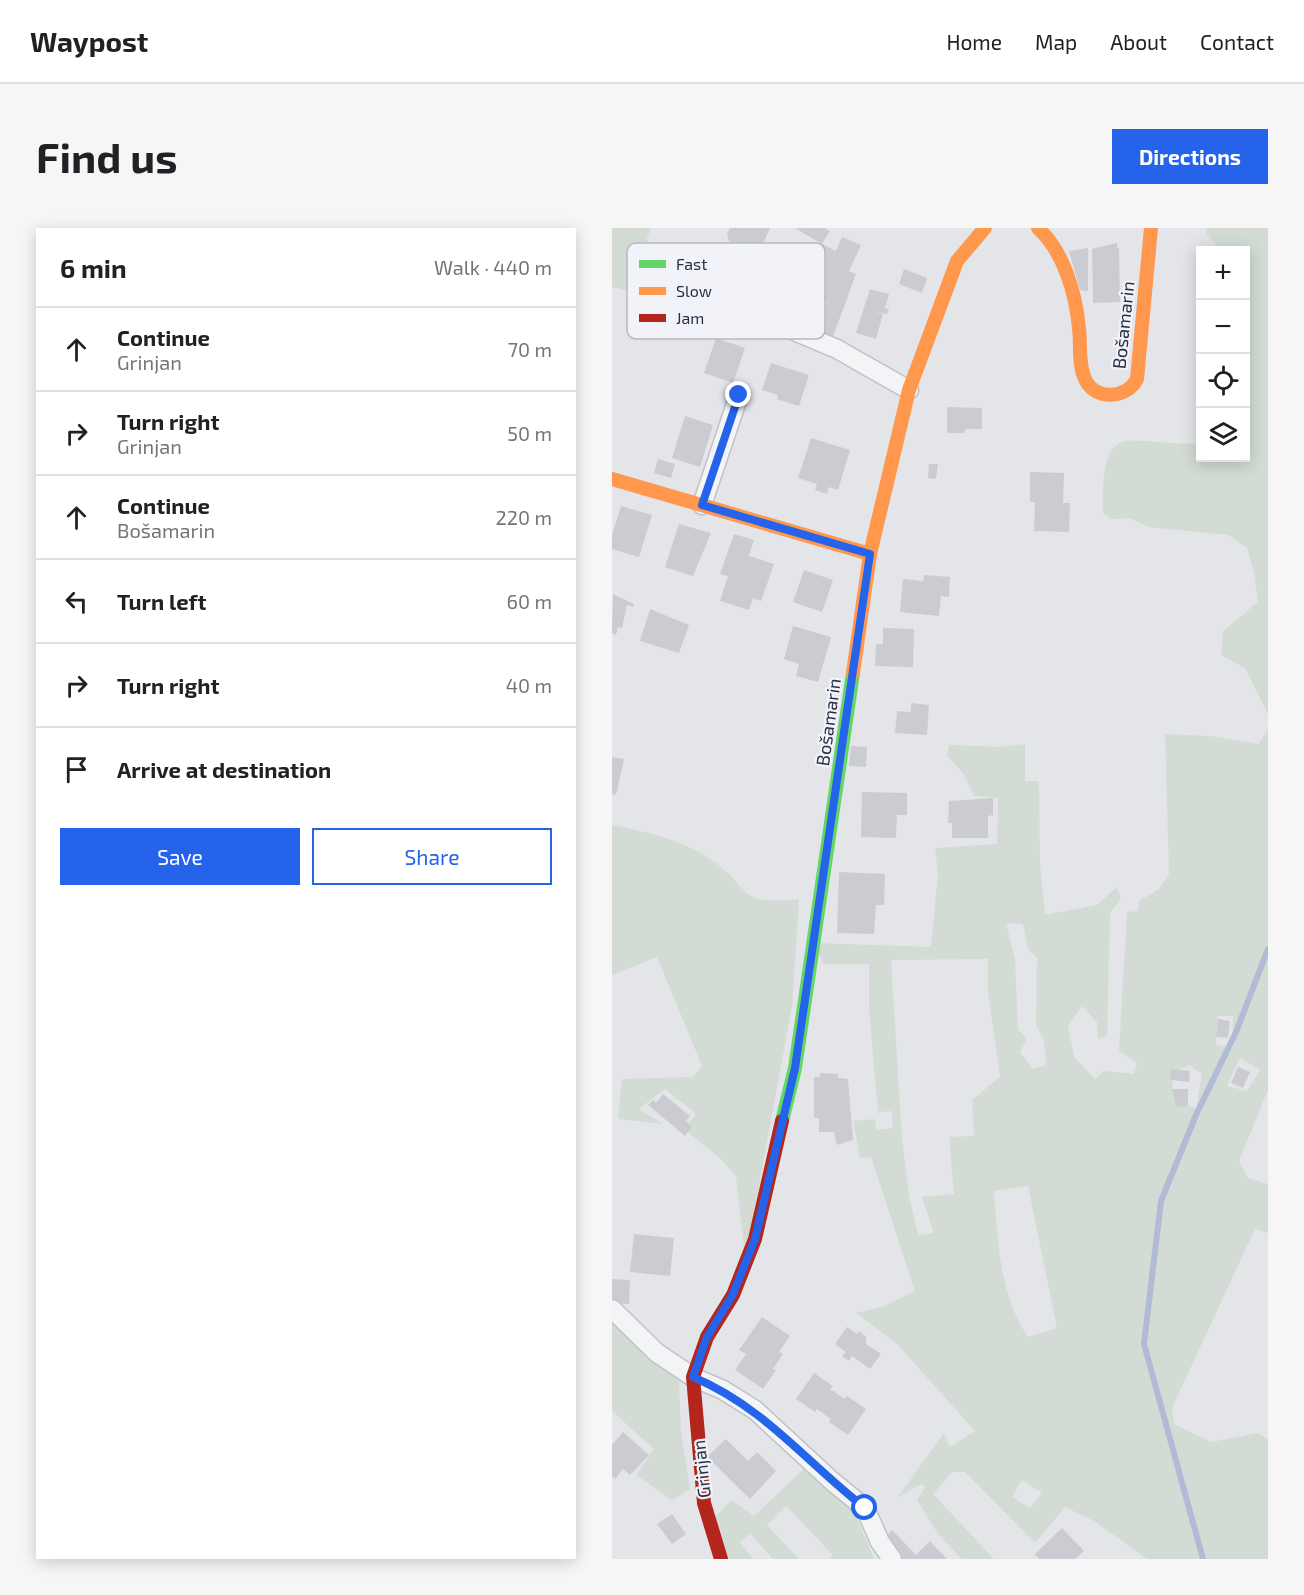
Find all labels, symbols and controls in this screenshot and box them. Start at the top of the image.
text: Waypost [30,24,148,58]
text: Home [946,29,1002,54]
text: Map [1035,29,1077,54]
text: About [1110,29,1167,54]
text: Contact [1200,29,1274,54]
button: Directions [1112,129,1268,184]
text: Find us [36,131,178,181]
legend [627,243,825,339]
map controls [1196,246,1250,462]
button: + [1196,246,1250,300]
text: 6 min [60,252,127,283]
text: Fast [676,254,707,273]
text: Walk · 440 m [434,255,552,279]
street label: Bošamarin [1107,280,1139,370]
text: Slow [676,281,712,300]
button: − [1196,300,1250,354]
text: Jam [676,308,704,327]
text: Continue [117,324,210,350]
icon: ahead [60,333,93,366]
text: 70 m [508,337,552,361]
text: Grinjan [117,350,182,374]
button: locate [1196,354,1250,408]
route end [725,381,751,407]
text: Turn right [117,408,219,434]
button: layers [1196,408,1250,462]
icon: right [60,417,93,450]
text: 50 m [507,421,552,445]
text: Grinjan [117,434,182,458]
text: Continue [117,492,210,518]
icon: ahead [60,501,93,534]
text: 220 m [495,505,552,529]
text: Bošamarin [117,518,215,542]
icon: left [60,585,93,618]
text: Turn left [117,588,206,614]
text: 60 m [507,589,552,613]
icon: right [60,669,93,702]
text: Turn right [117,672,219,698]
text: 40 m [506,673,552,697]
street label: Bošamarin [811,677,845,767]
icon: arrive [60,753,93,786]
text: Arrive at destination [117,756,331,782]
button: Save [60,828,300,885]
button: Share [312,828,552,885]
street label: Grinjan [687,1439,715,1499]
route start [851,1494,877,1520]

